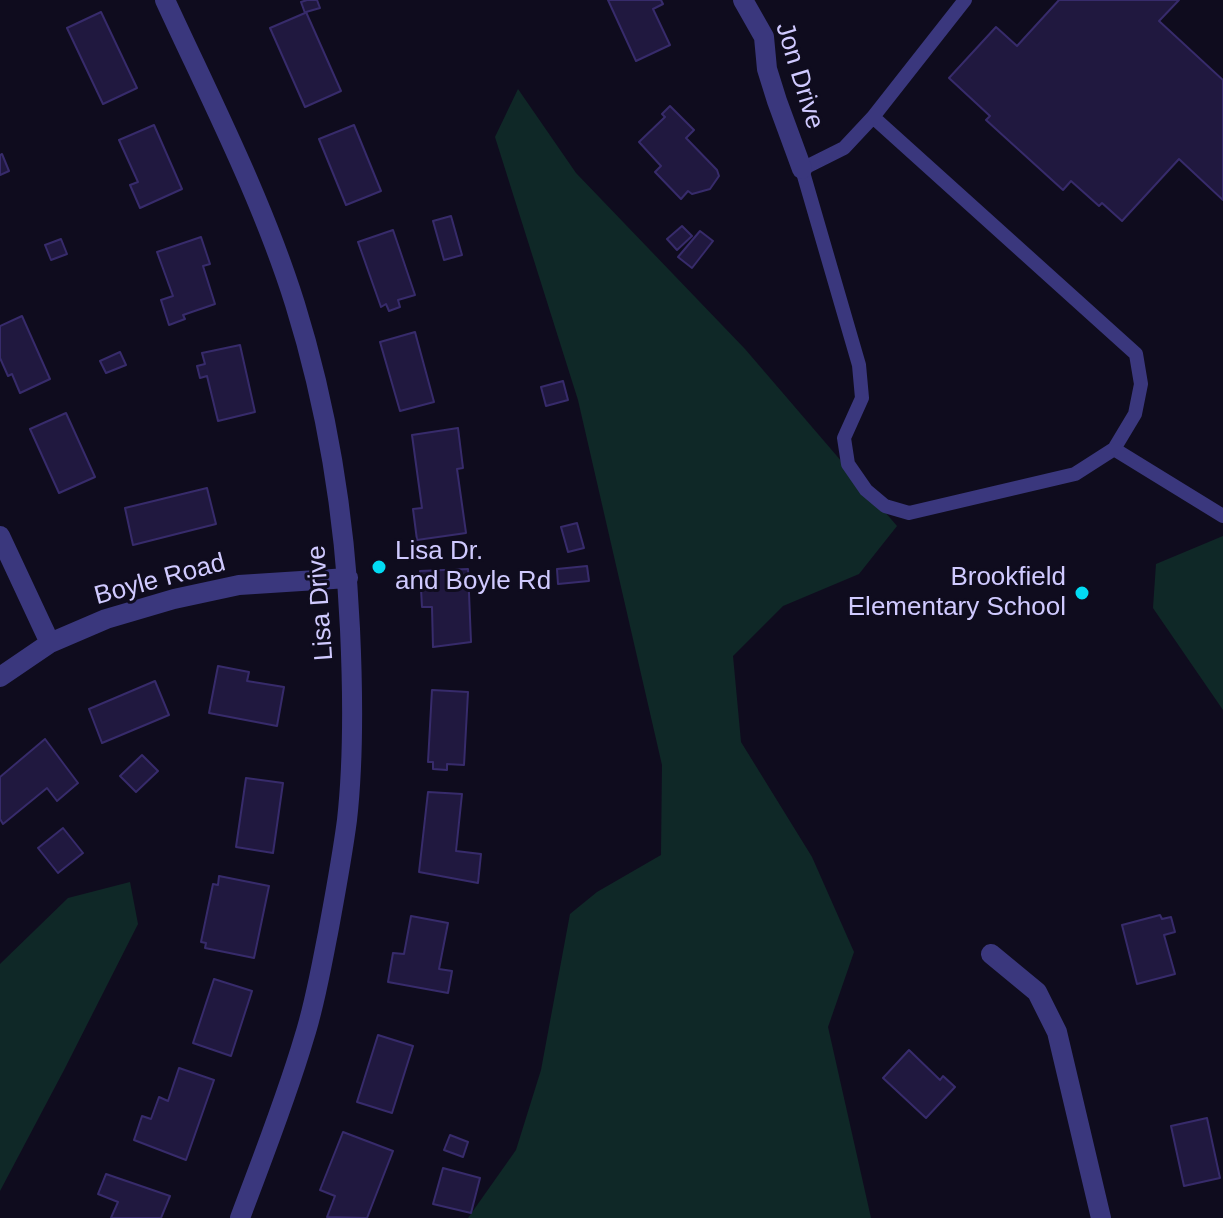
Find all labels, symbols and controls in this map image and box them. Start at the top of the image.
street label: Jon Drive [768,19,830,133]
place label: Lisa Dr. and Boyle Rd [395,536,551,598]
street label: Lisa Drive [301,544,341,662]
street label: Boyle Road [91,548,229,612]
marker: Lisa Dr. and Boyle Rd [370,558,388,576]
place label: Brookfield Elementary School [848,562,1066,624]
marker: Brookfield Elementary School [1073,584,1091,602]

